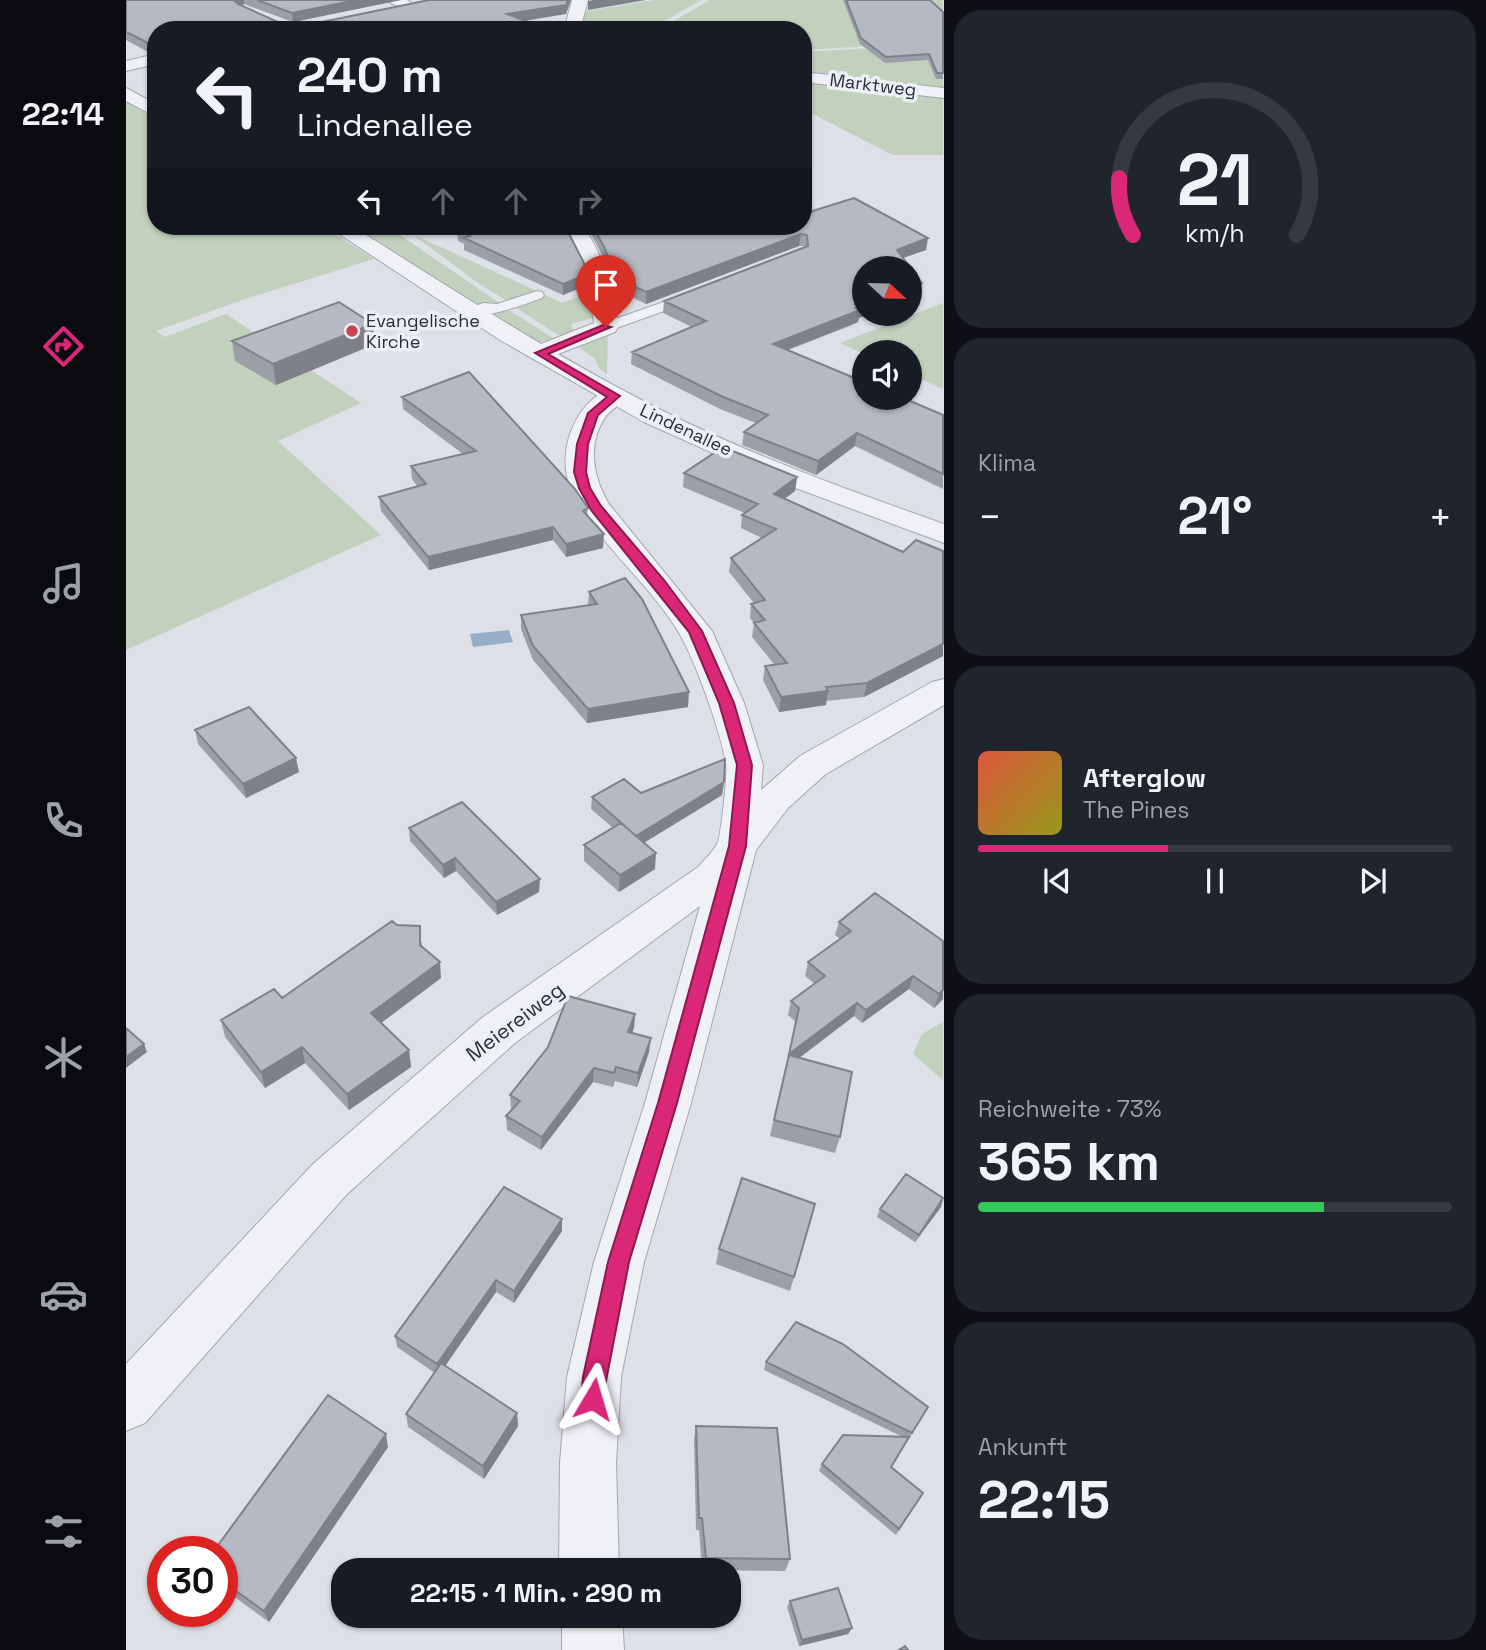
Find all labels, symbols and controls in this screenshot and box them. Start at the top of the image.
text: 240 m [297,44,443,106]
icon: left [182,49,273,140]
street label: Marktweg [828,68,918,101]
text: 22:14 [22,94,104,134]
text: Lindenallee [297,105,473,145]
text: 21 [1177,133,1253,226]
icon: left [351,182,389,220]
icon: ahead [424,182,462,220]
icon: ahead [497,182,535,220]
icon: right [570,182,608,220]
text: km/h [1185,217,1245,249]
pin [576,255,636,327]
north arrow [852,256,922,326]
map controls [852,256,922,410]
icon: arrive [587,266,625,304]
place label: Evangelische Kirche [366,309,480,353]
icon: directions [39,322,88,371]
marker: Evangelische Kirche [344,323,360,339]
button: sound [852,340,922,410]
street label: Lindenallee [636,398,736,461]
text: Klima [978,448,1036,478]
text: 21° [1178,483,1252,549]
text: − [978,493,1002,541]
text: + [1428,493,1452,541]
icon: music [39,559,88,608]
text: Afterglow [1083,761,1206,795]
text: The Pines [1083,795,1189,825]
icon: phone [39,796,88,845]
icon: previous [1038,862,1076,900]
icon: pause [1196,862,1234,900]
icon: next [1354,862,1392,900]
street label: Meiereiweg [460,976,569,1067]
icon: climate [39,1033,88,1082]
text: Reichweite · 73% [978,1094,1161,1124]
text: 365 km [978,1129,1160,1195]
icon: car [39,1270,88,1319]
position arrow [556,1362,630,1436]
text: Ankunft [978,1432,1067,1462]
text: 22:15 [978,1467,1110,1533]
icon: filters [39,1507,88,1556]
speed limit sign: 30 [147,1536,238,1627]
text: 22:15 · 1 Min. · 290 m [410,1576,662,1610]

